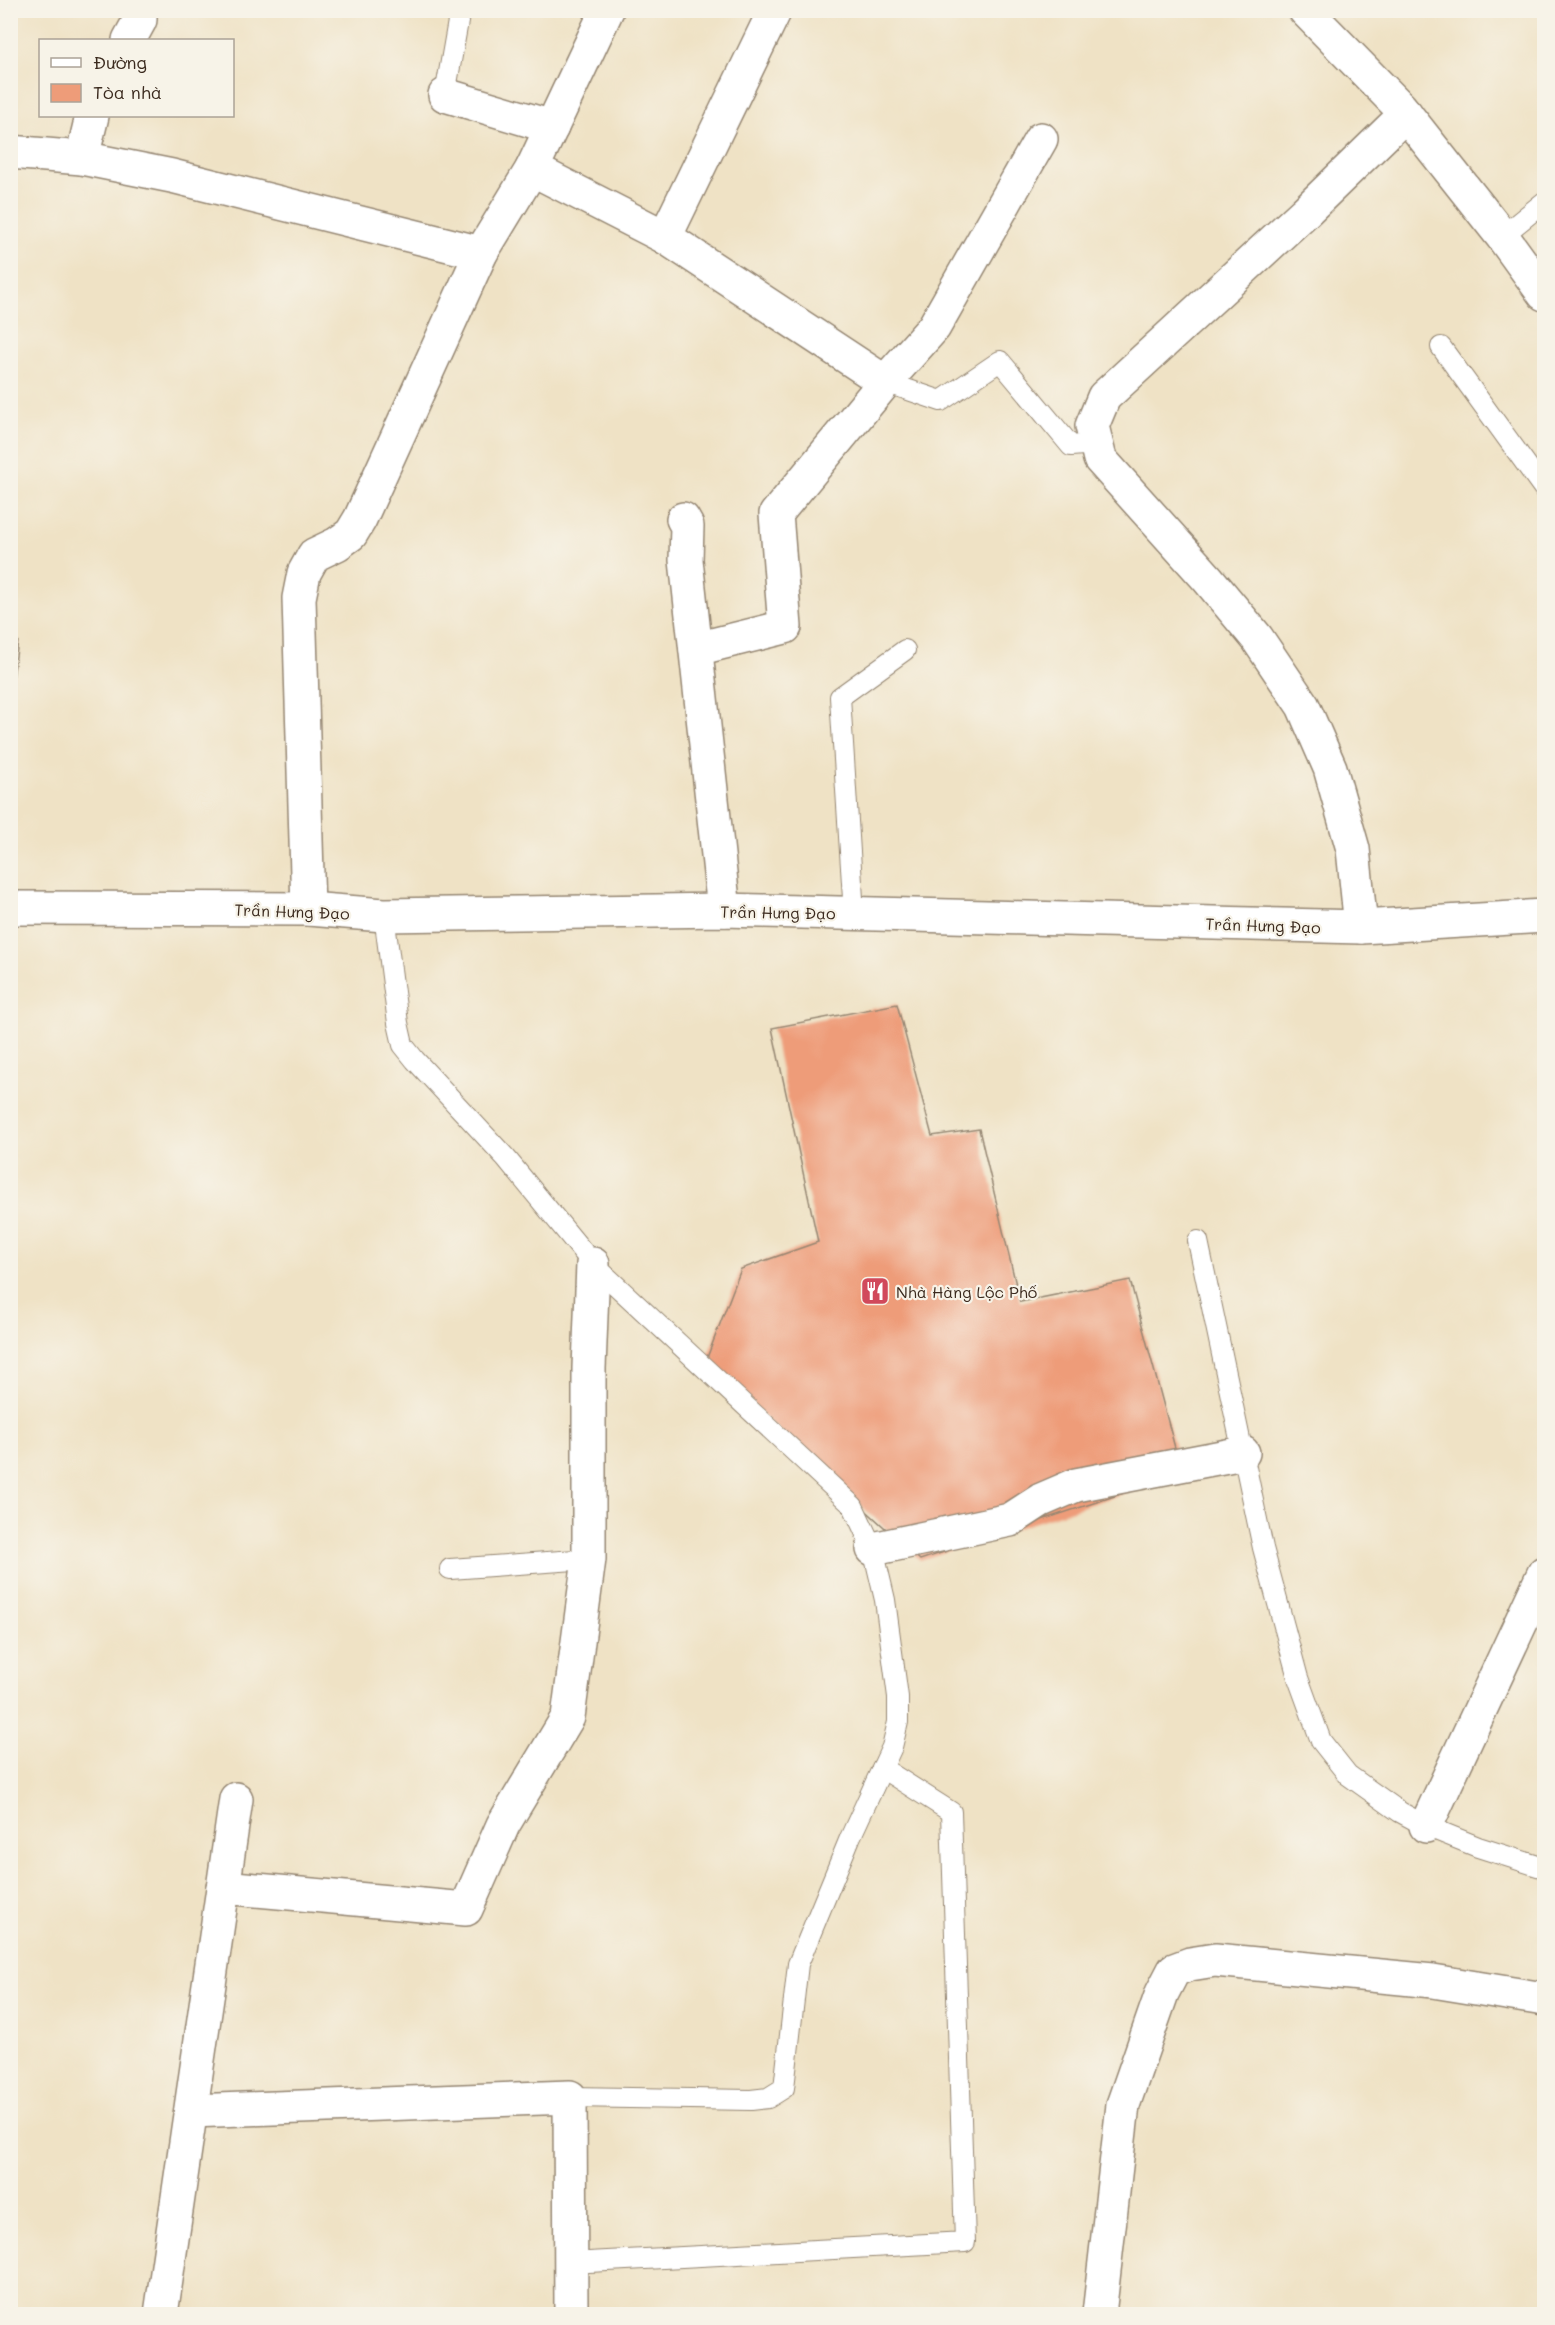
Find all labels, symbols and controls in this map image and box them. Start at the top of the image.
legend [39,39,234,117]
text: Đường [93,50,147,74]
text: Tòa nhà [93,80,162,104]
street label: Trần Hưng Đạo [234,898,350,924]
street label: Trần Hưng Đạo [720,900,836,924]
street label: Trần Hưng Đạo [1205,912,1321,938]
restaurant icon: Nhà Hàng Lộc Phố [859,1275,891,1307]
place label: Nhà Hàng Lộc Phố [896,1281,1037,1302]

